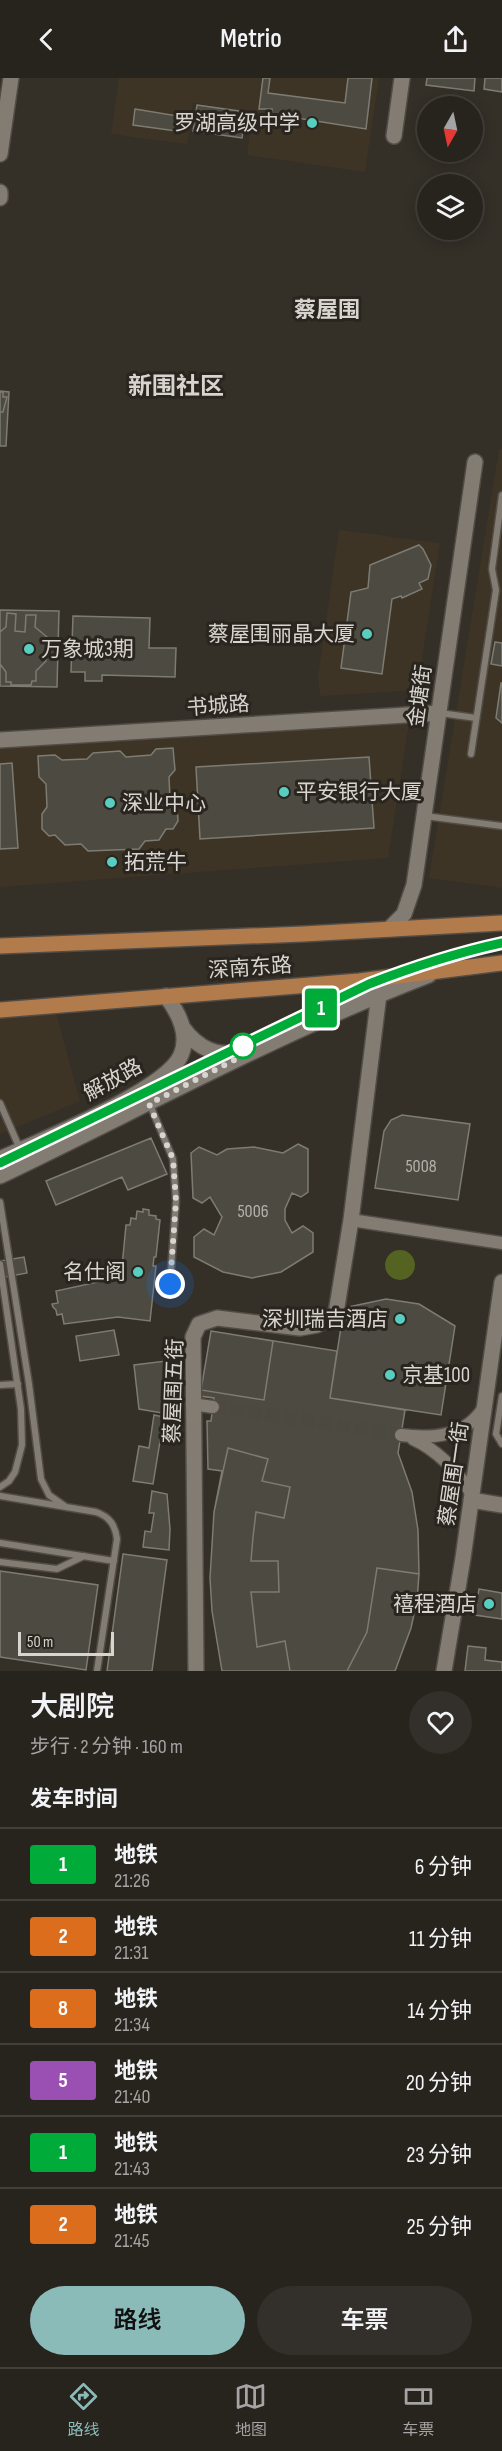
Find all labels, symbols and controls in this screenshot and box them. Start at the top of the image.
icon: back [30,23,63,56]
text: Metrio [220,23,282,55]
icon: share [439,23,472,56]
north arrow [417,96,483,162]
map controls [417,96,483,240]
place label: 罗湖高级中学 [174,111,300,136]
marker: 罗湖高级中学 [305,116,319,130]
button: layers [417,174,483,240]
district label: 蔡屋围 [294,297,360,324]
district label: 新围社区 [128,372,224,401]
place label: 蔡屋围丽晶大厦 [208,622,355,647]
marker: 蔡屋围丽晶大厦 [360,627,374,641]
place label: 万象城3期 [41,637,134,662]
marker: 万象城3期 [22,642,36,656]
street label: 金塘街 [403,663,437,729]
street label: 书城路 [186,691,250,721]
place label: 平安银行大厦 [296,780,422,805]
marker: 平安银行大厦 [277,785,291,799]
place label: 深业中心 [122,791,206,816]
marker: 深业中心 [103,796,117,810]
place label: 拓荒牛 [124,850,187,875]
marker: 拓荒牛 [105,855,119,869]
street label: 深南东路 [207,953,293,983]
line badge: 1 [302,988,340,1028]
text: 1 [317,996,325,1021]
unlabelled marker [230,1033,256,1059]
street label: 解放路 [79,1054,147,1106]
house number: 5008 [405,1156,437,1177]
house number: 5006 [237,1201,269,1222]
place label: 名仕阁 [63,1260,126,1285]
marker: 名仕阁 [131,1265,145,1279]
your location [155,1269,185,1299]
place label: 深圳瑞吉酒店 [262,1307,388,1332]
marker: 深圳瑞吉酒店 [393,1312,407,1326]
street label: 蔡屋围五街 [160,1338,188,1444]
place label: 京基100 [402,1363,470,1388]
marker: 京基100 [383,1368,397,1382]
street label: 蔡屋围一街 [434,1420,474,1528]
place label: 禧程酒店 [393,1592,477,1617]
marker: 禧程酒店 [482,1597,496,1611]
scale bar [18,1629,114,1656]
text: 50 m [27,1633,53,1652]
text: 大剧院 [30,1691,114,1724]
button: heart [409,1691,472,1754]
text: 步行 · 2 分钟 · 160 m [30,1735,183,1759]
text: 发车时间 [30,1786,118,1813]
text: 地铁 [114,1842,158,1869]
text: 1 [59,1852,67,1877]
text: 6 分钟 [415,1854,472,1881]
text: 21:26 [114,1869,150,1893]
text: 地铁 [114,1914,158,1941]
text: 2 [58,1924,68,1949]
text: 11 分钟 [409,1926,472,1953]
text: 21:31 [114,1941,148,1965]
text: 地铁 [114,1986,158,2013]
text: 8 [58,1996,68,2021]
text: 14 分钟 [408,1998,472,2025]
text: 21:34 [114,2013,150,2037]
text: 地铁 [114,2058,158,2085]
text: 5 [58,2068,68,2093]
text: 20 分钟 [406,2070,472,2097]
text: 21:40 [114,2085,150,2109]
text: 地铁 [114,2130,158,2157]
text: 1 [59,2140,67,2165]
text: 23 分钟 [406,2142,472,2169]
text: 21:43 [114,2157,150,2181]
text: 地铁 [114,2202,158,2229]
text: 2 [58,2212,68,2237]
text: 25 分钟 [407,2214,472,2241]
text: 21:45 [114,2229,150,2253]
button: 路线 [30,2286,245,2355]
button: 车票 [257,2286,472,2355]
tab: 路线 [67,2380,100,2440]
tab: 地图 [234,2380,267,2440]
tab: 车票 [402,2380,435,2440]

